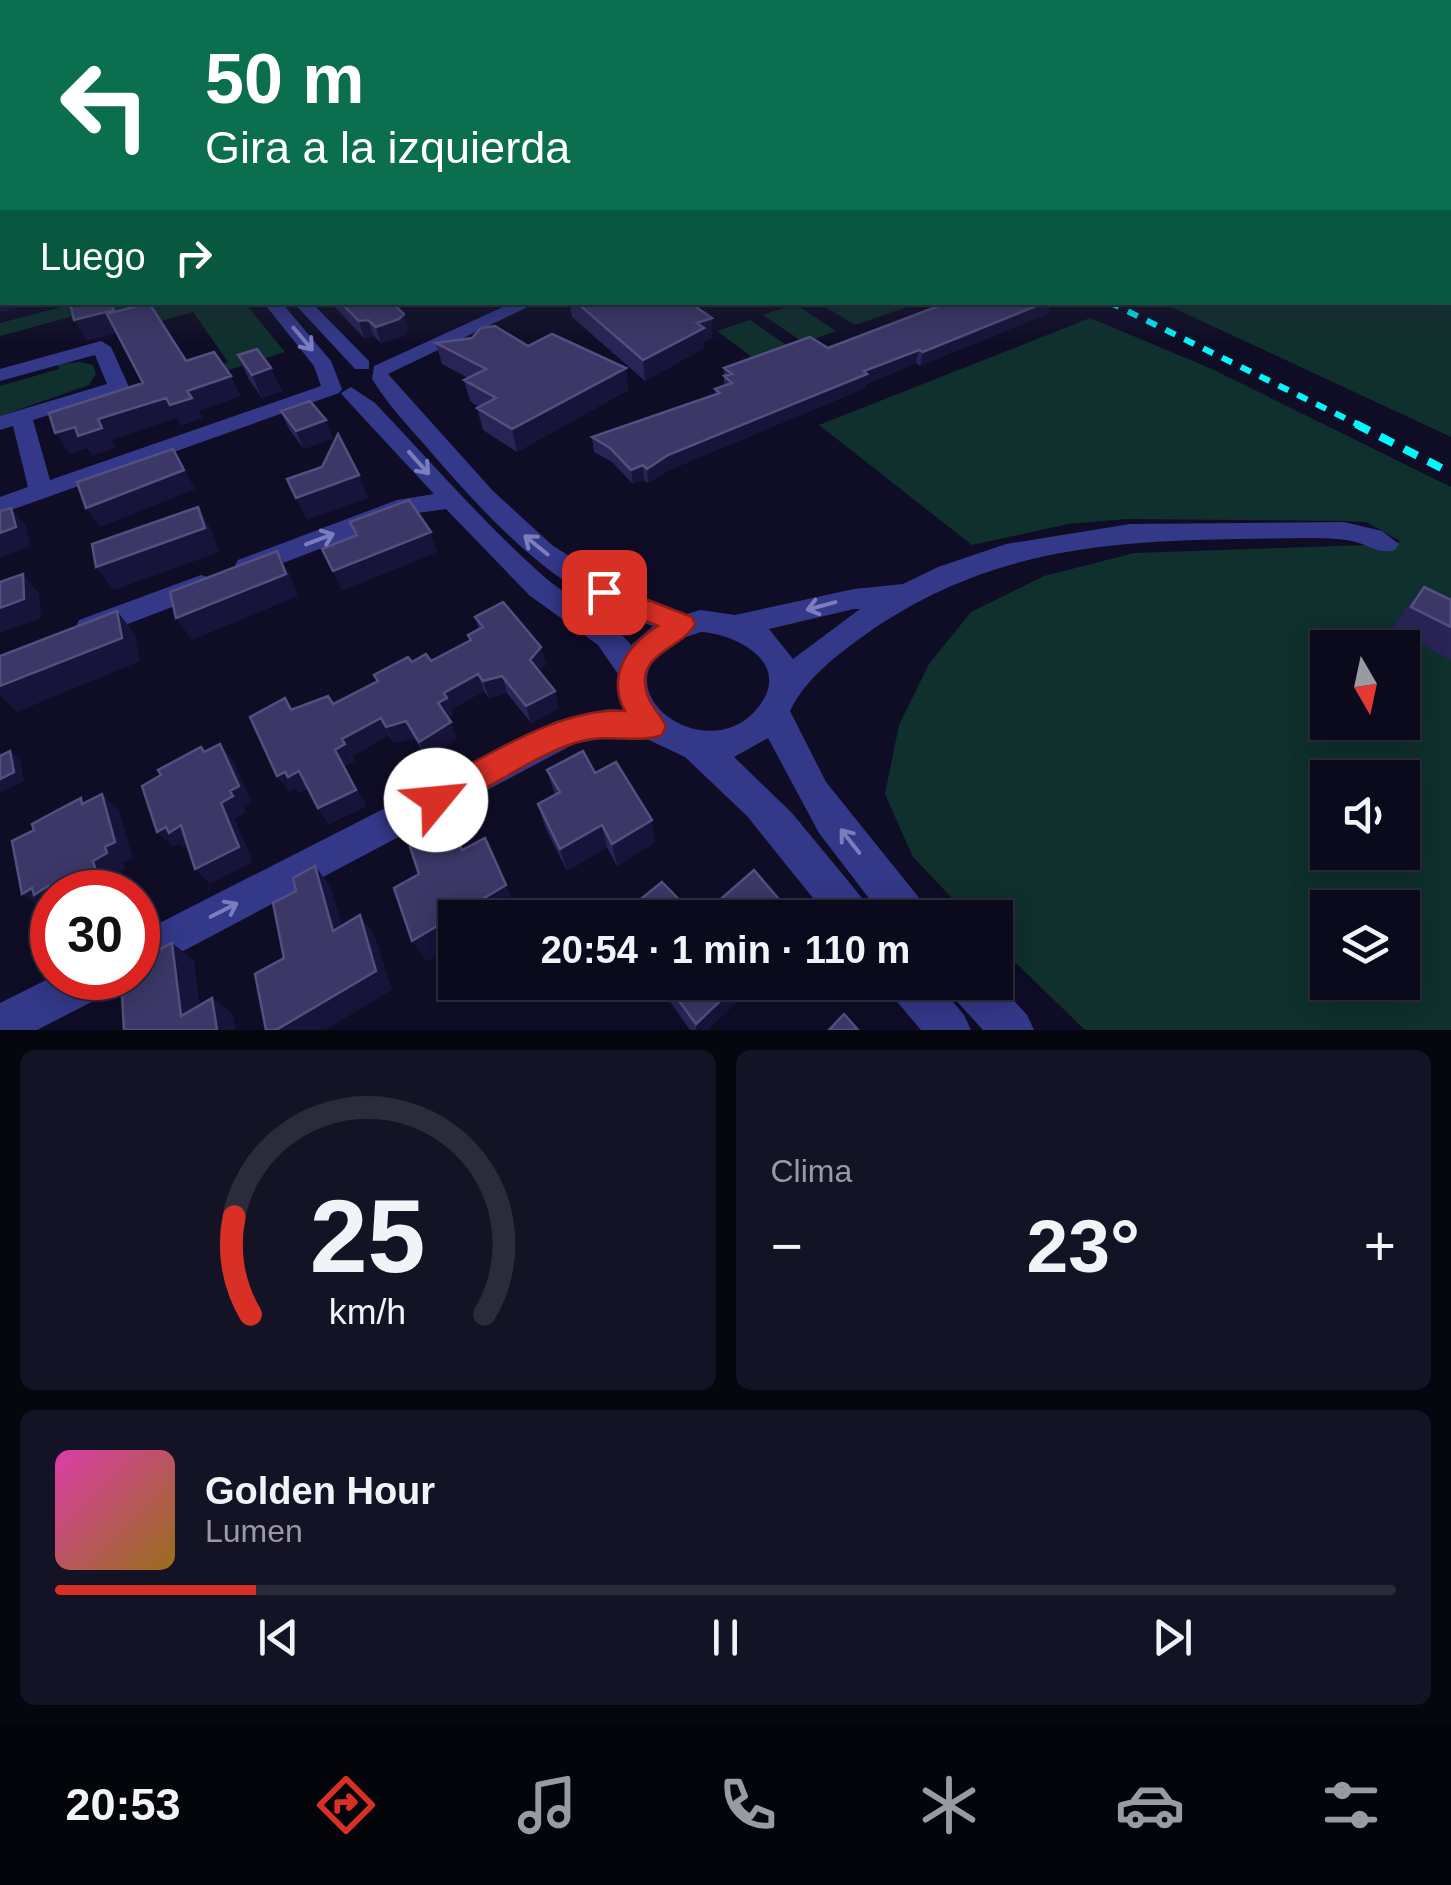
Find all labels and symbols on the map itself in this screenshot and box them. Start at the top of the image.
one-way arrow [292,326,314,352]
one-way arrow [407,450,430,475]
one-way arrow [303,529,334,547]
one-way arrow [524,534,550,556]
pin [562,550,647,635]
one-way arrow [806,598,837,617]
north arrow [1310,630,1420,740]
position arrow [384,748,488,852]
one-way arrow [840,828,861,855]
speed limit sign: 30 [30,870,160,1000]
one-way arrow [209,900,238,919]

